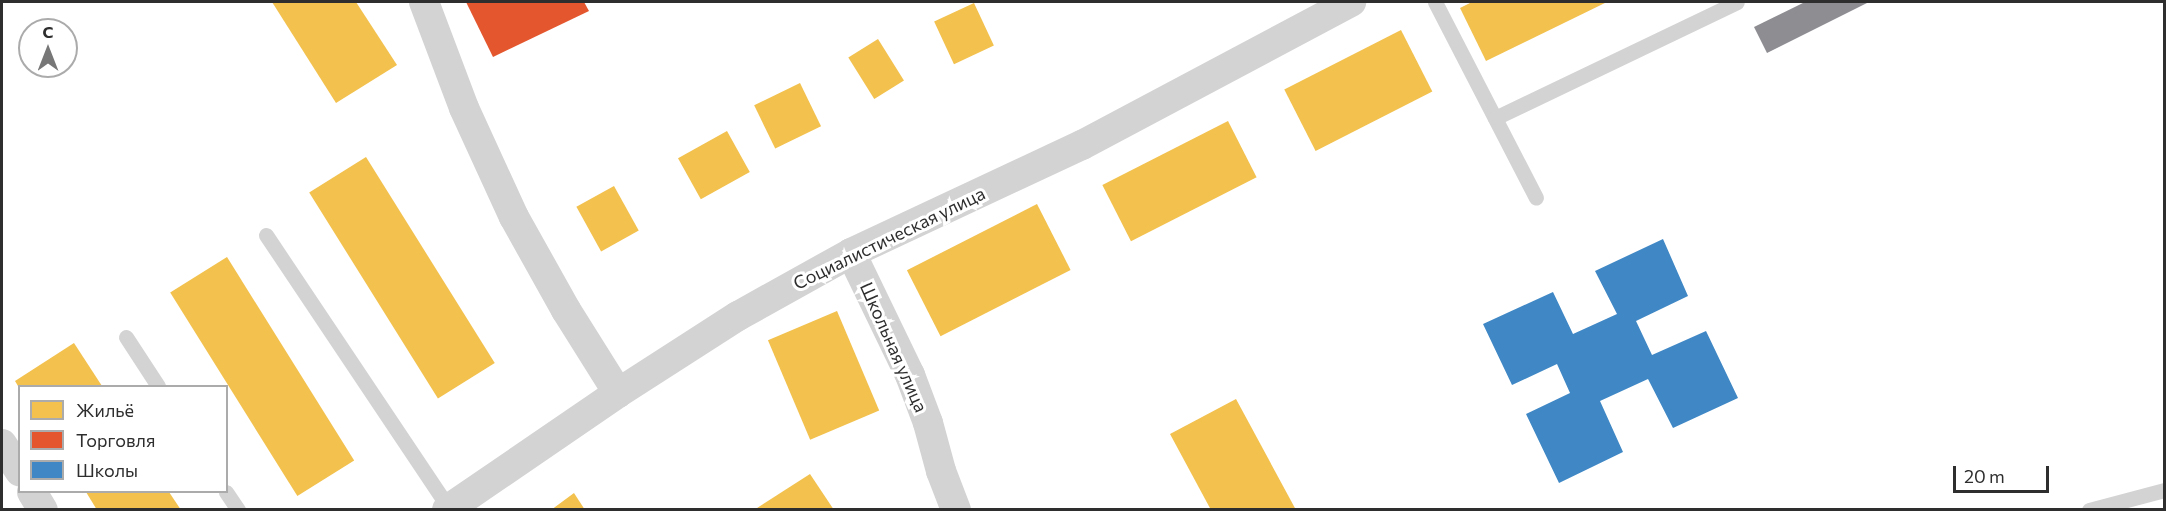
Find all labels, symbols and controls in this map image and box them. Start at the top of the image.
north arrow [18,18,78,78]
text: С [43,22,53,41]
street label: Социалистическая улица [790,182,988,294]
street label: Школьная улица [856,279,932,415]
legend [18,385,228,493]
text: Жильё [76,399,134,421]
text: Торговля [76,429,155,451]
scale bar [1956,454,2052,492]
text: Школы [76,459,138,481]
text: 20 m [1964,465,2005,487]

